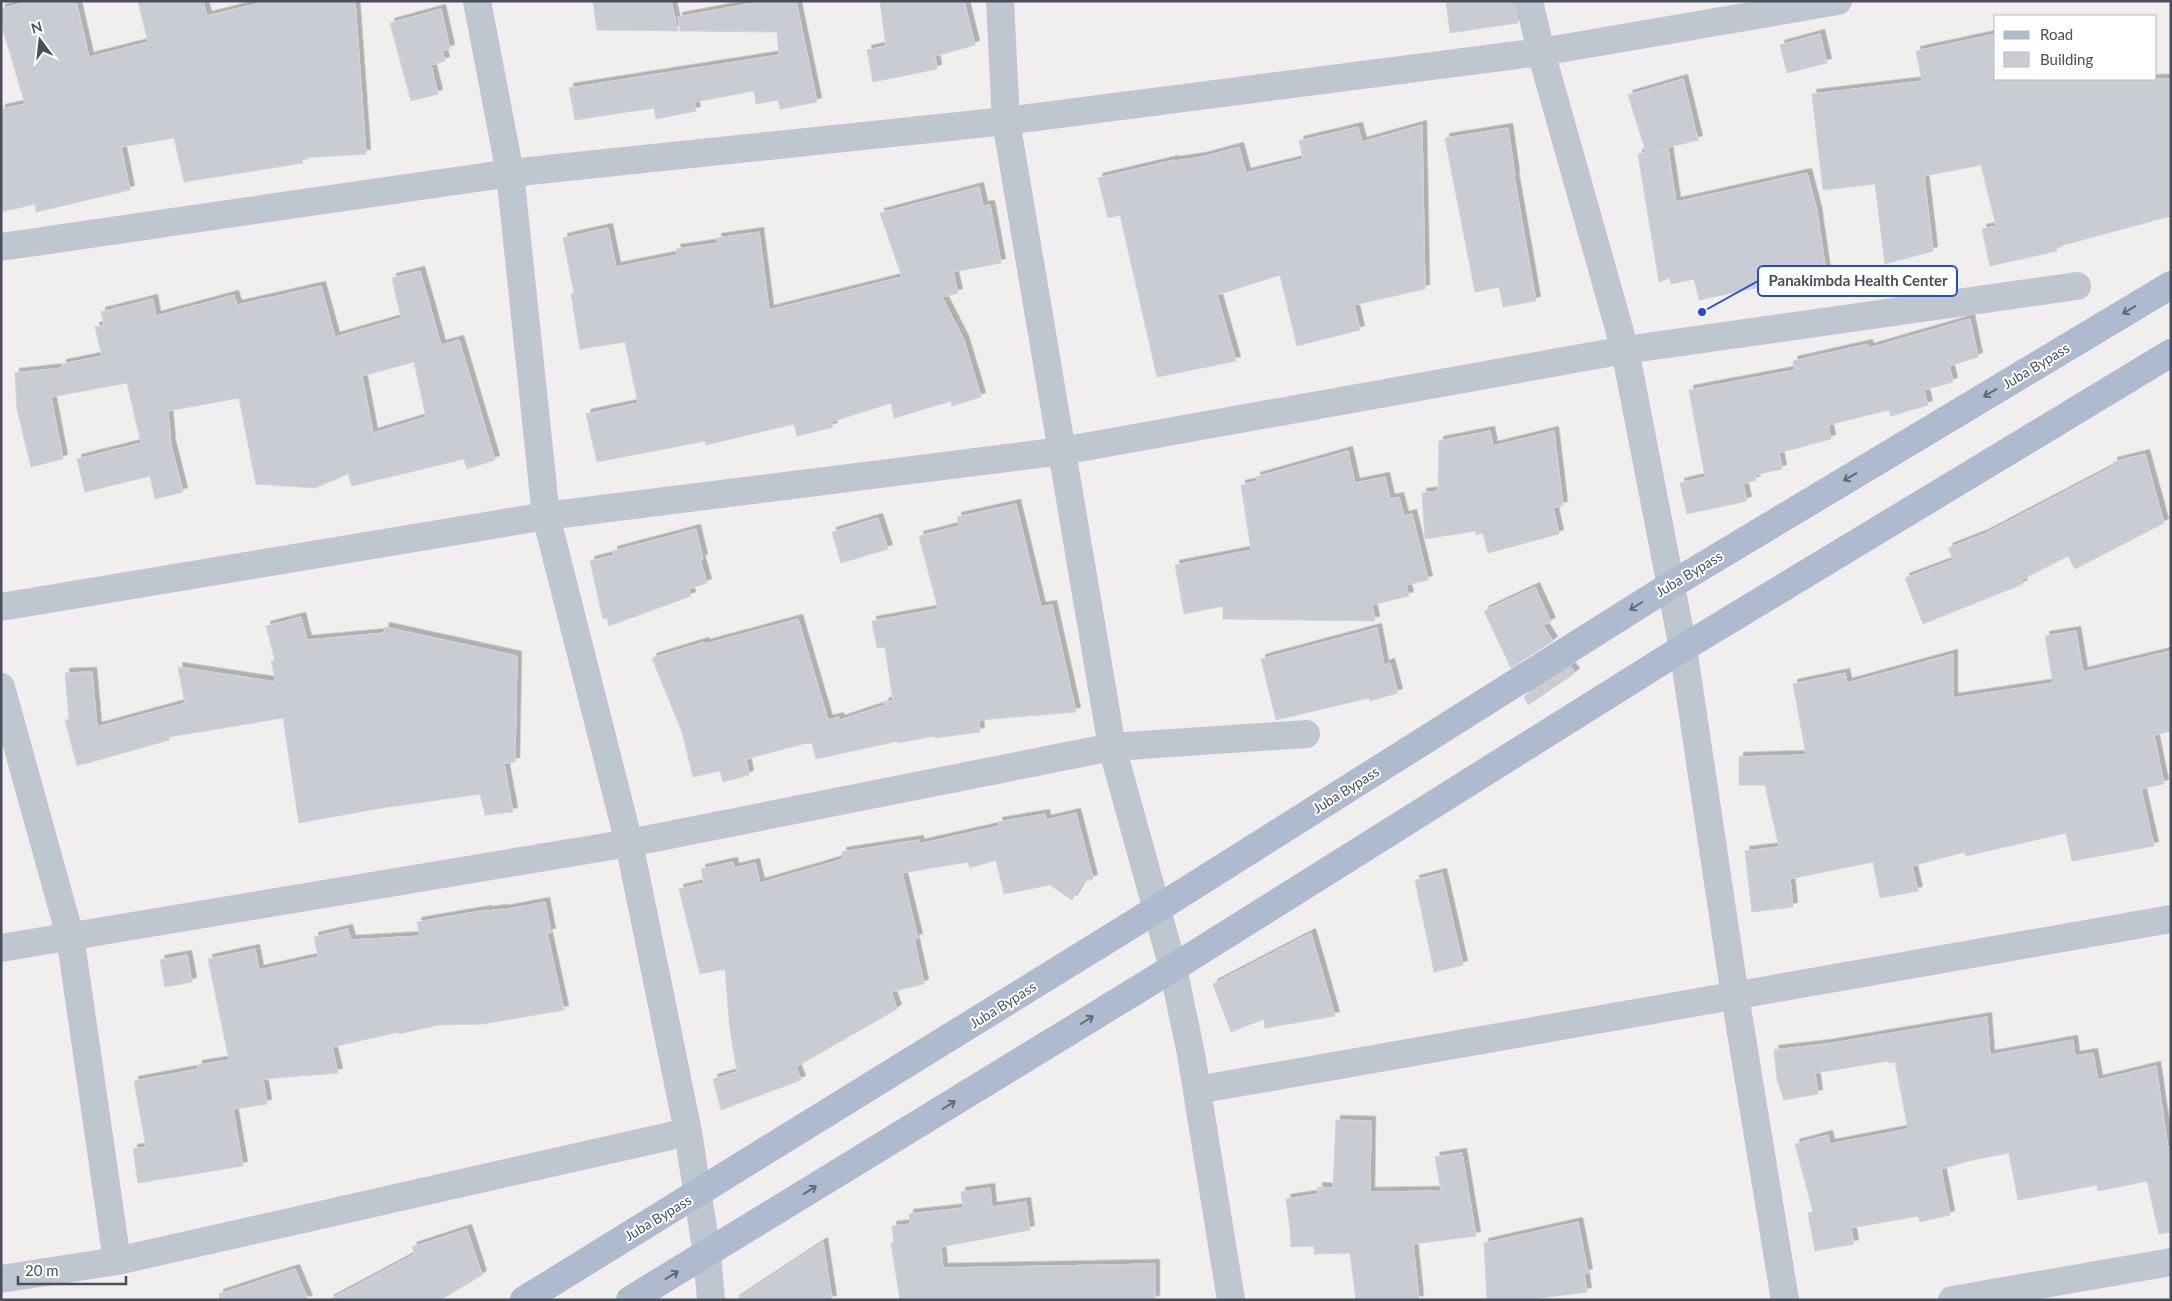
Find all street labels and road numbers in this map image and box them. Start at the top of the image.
street label: Juba Bypass [1999,339,2072,392]
street label: Juba Bypass [1652,547,1725,600]
street label: Juba Bypass [1309,763,1382,817]
street label: Juba Bypass [966,978,1039,1032]
street label: Juba Bypass [621,1191,694,1244]

